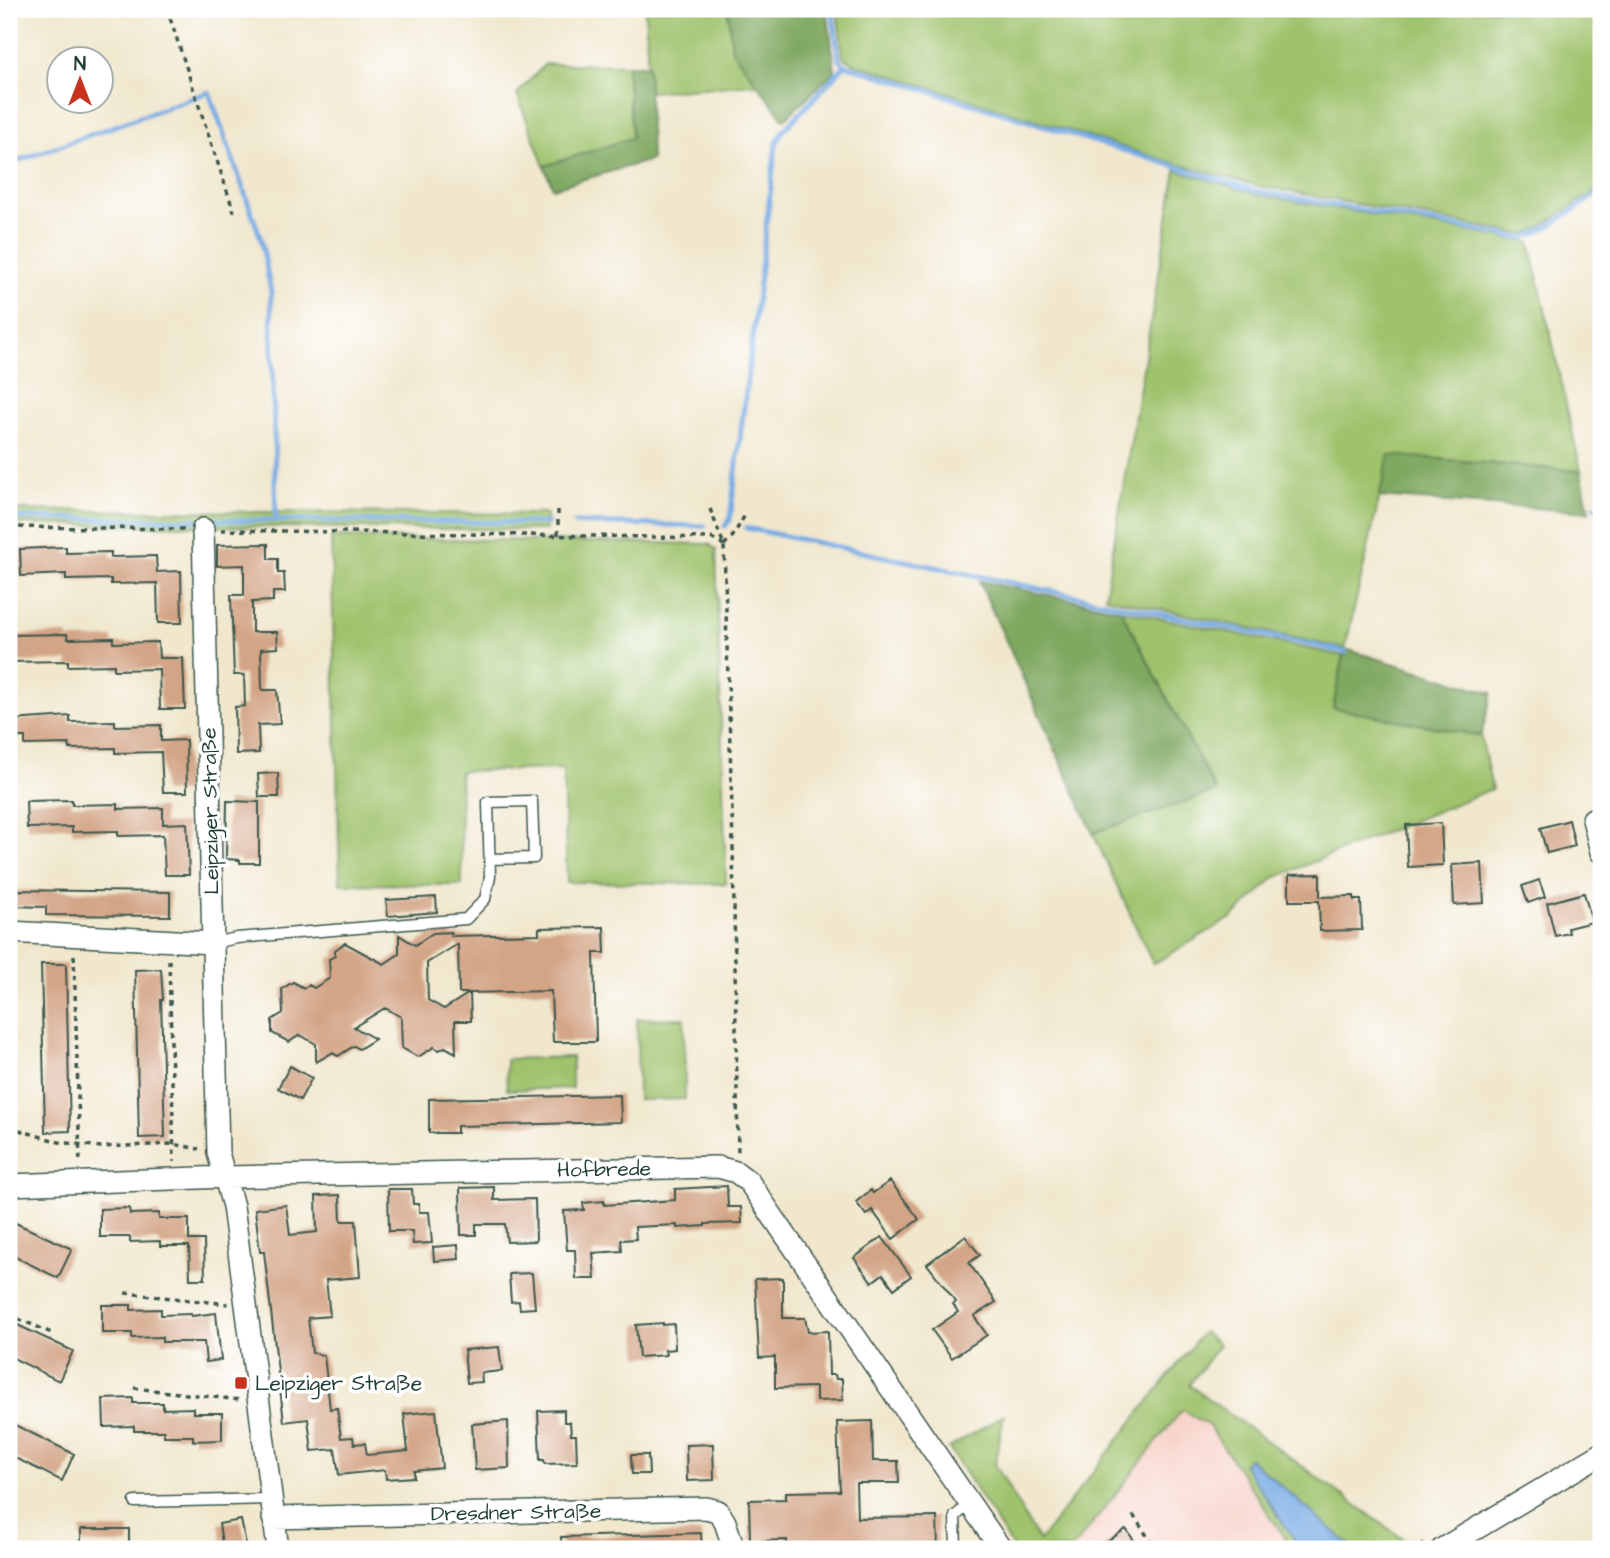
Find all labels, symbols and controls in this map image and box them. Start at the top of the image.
north arrow [46,46,116,116]
text: N [74,51,86,78]
street label: Leipziger Straße [195,727,228,895]
street label: Hofbrede [557,1154,651,1185]
place label: Leipziger Straße [255,1369,422,1400]
marker: Leipziger Straße [233,1375,249,1391]
street label: Dresdner Straße [431,1497,601,1528]

